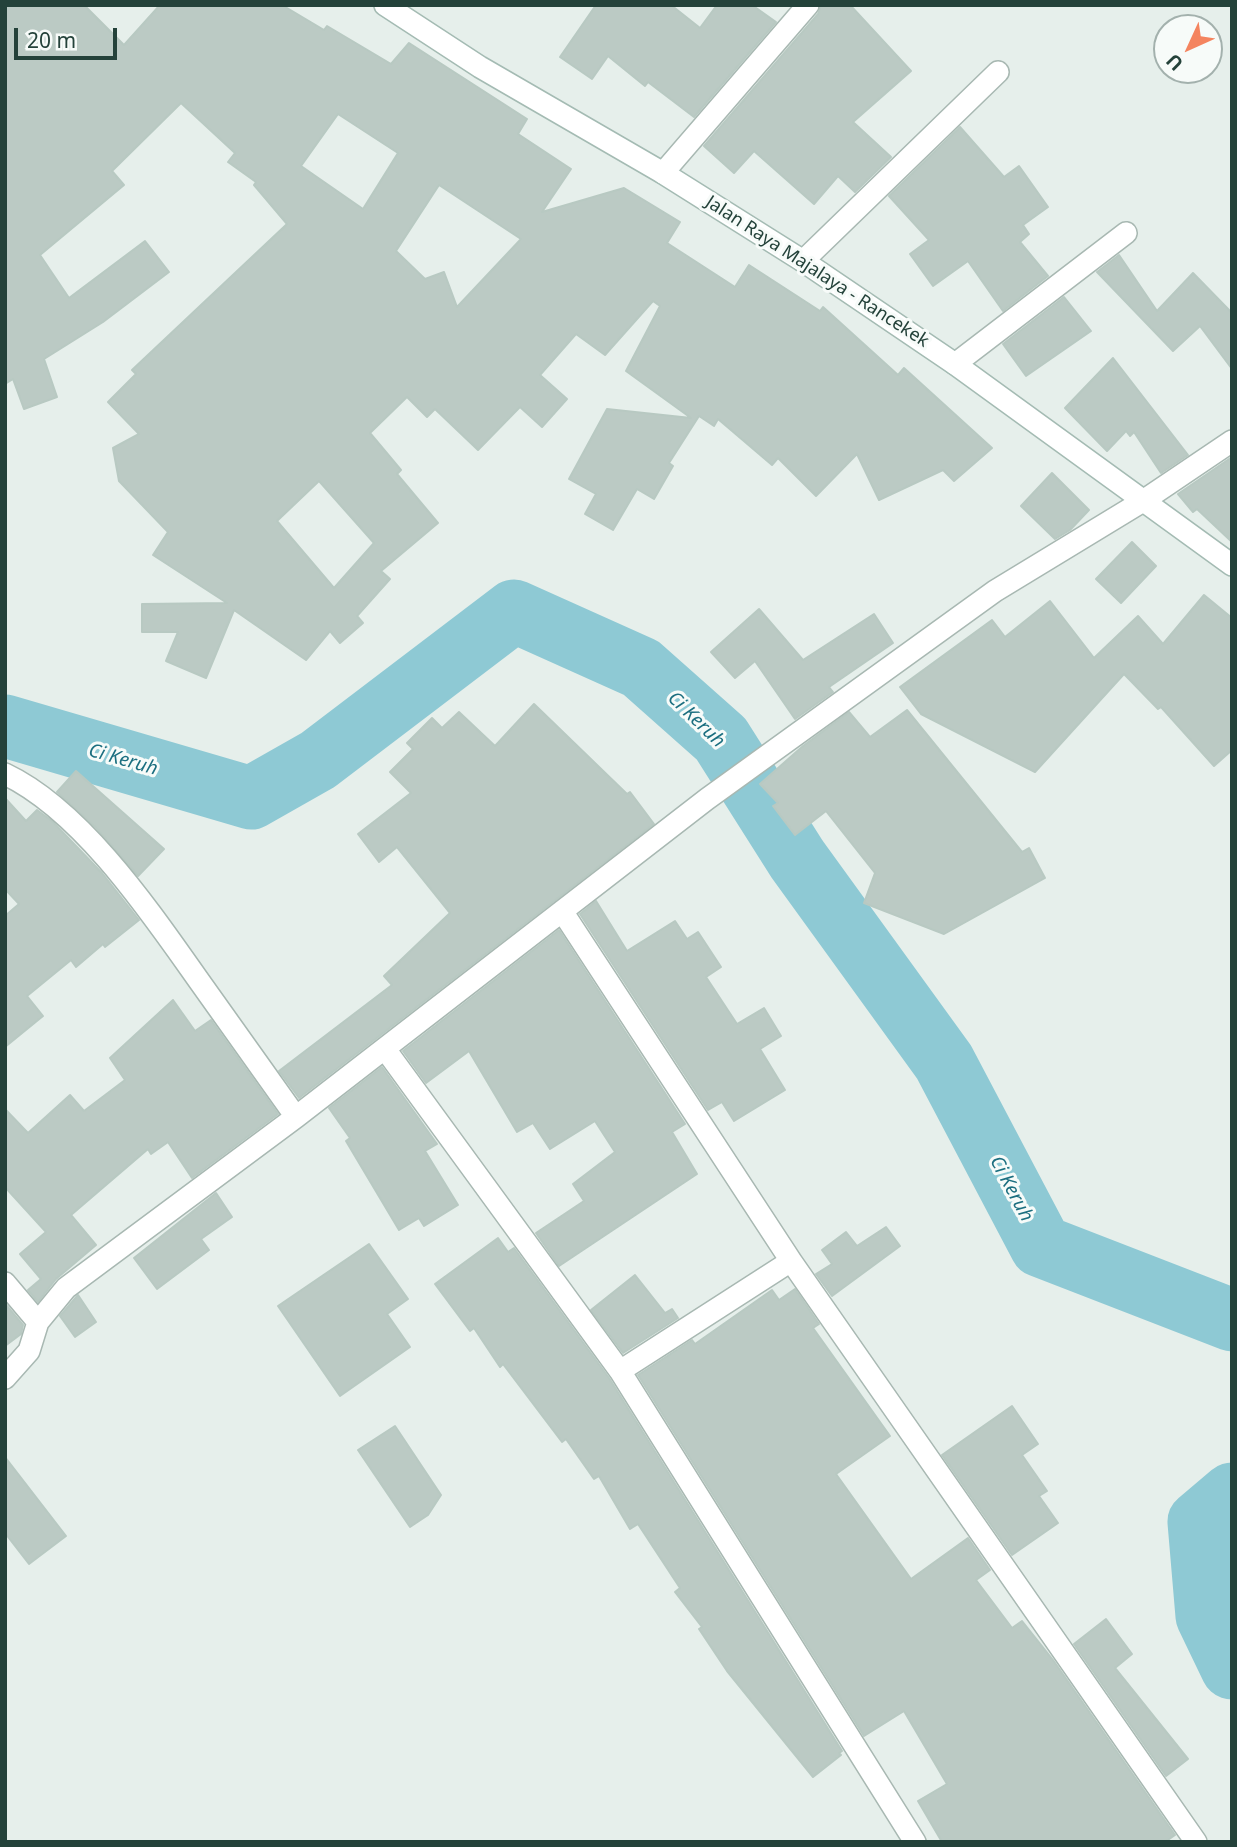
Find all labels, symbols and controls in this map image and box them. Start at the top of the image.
scale bar [18,14,121,58]
north arrow [1153,14,1223,84]
text: 20 m [27,26,76,54]
text: U [1160,48,1189,77]
street label: Jalan Raya Majalaya - Rancekek [701,192,933,352]
water label: Ci Keruh [663,687,729,753]
water label: Ci Keruh [86,739,160,781]
water label: Ci Keruh [984,1152,1038,1226]

